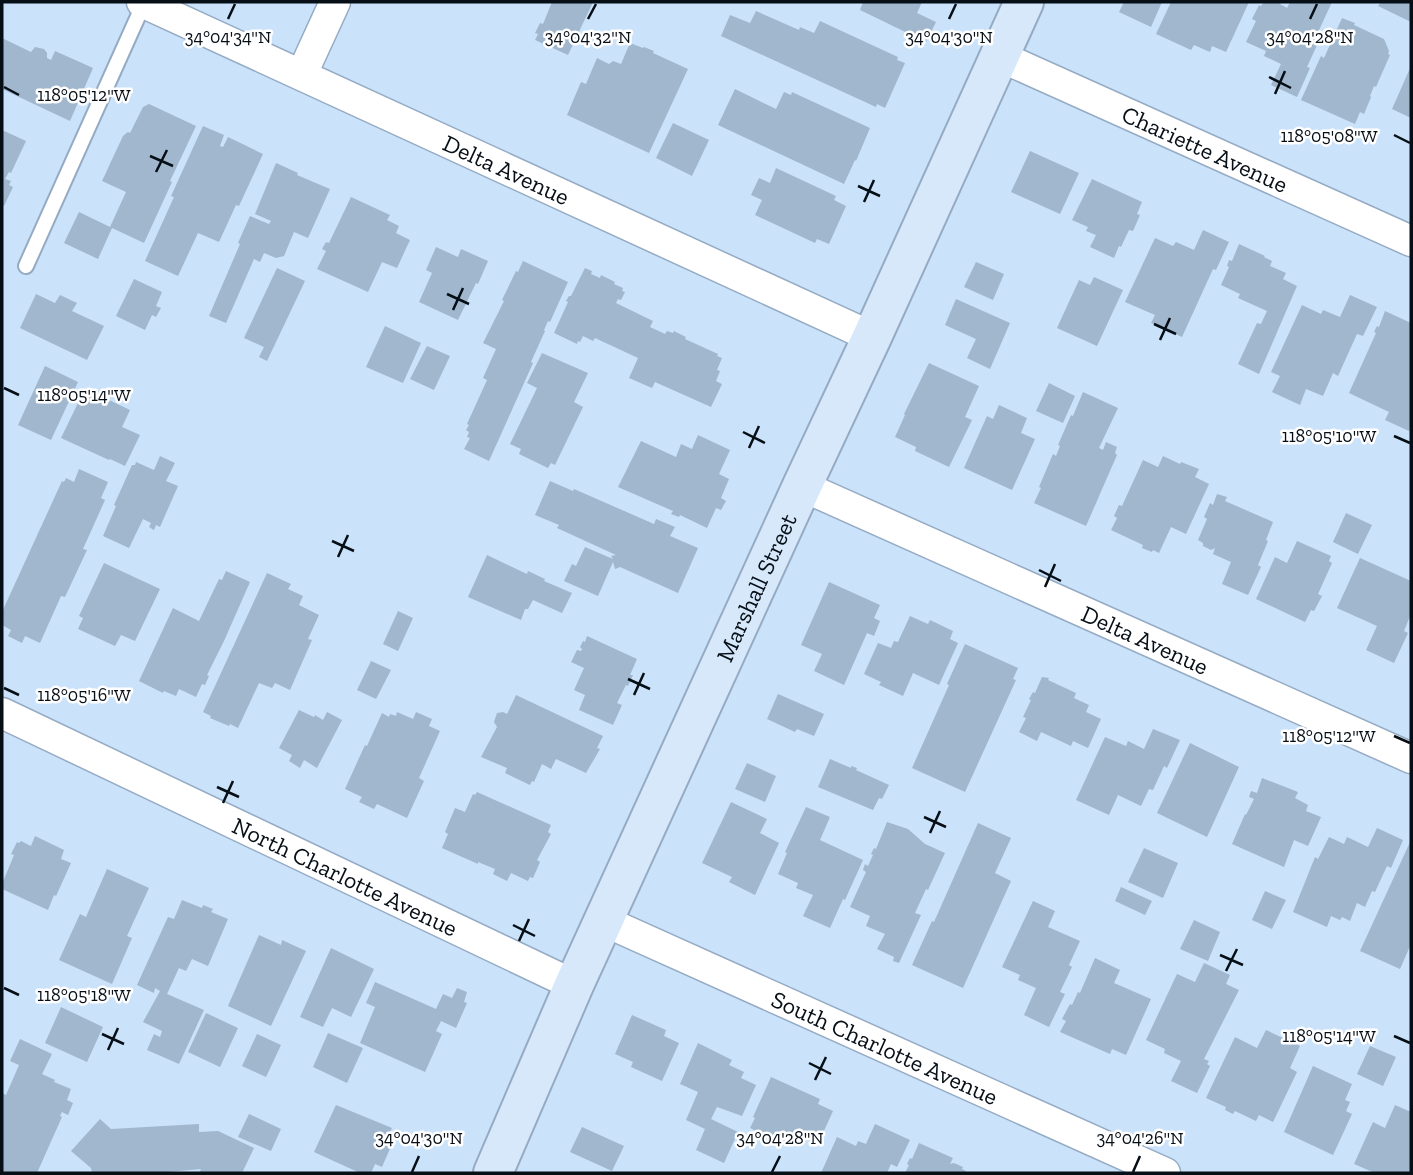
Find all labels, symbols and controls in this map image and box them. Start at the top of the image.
text: 34°04'34"N [185,26,271,48]
text: 34°04'32"N [545,26,631,48]
text: 34°04'30"N [905,26,993,48]
text: 34°04'28"N [1266,26,1354,48]
text: 118°05'12"W [37,84,131,106]
street label: Chariette Avenue [1118,99,1293,198]
text: 118°05'08"W [1280,125,1378,147]
street label: Delta Avenue [439,128,574,211]
text: 118°05'14"W [37,384,131,406]
text: 118°05'10"W [1282,425,1376,447]
street label: Marshall Street [709,509,802,666]
street label: Delta Avenue [1077,598,1213,680]
text: 118°05'16"W [37,684,131,706]
text: 118°05'12"W [1282,725,1376,747]
street label: North Charlotte Avenue [228,810,463,942]
text: 118°05'18"W [37,984,131,1006]
street label: South Charlotte Avenue [767,984,1003,1111]
text: 118°05'14"W [1282,1025,1376,1047]
text: 34°04'30"N [375,1127,463,1149]
text: 34°04'28"N [736,1127,824,1149]
text: 34°04'26"N [1096,1127,1184,1149]

